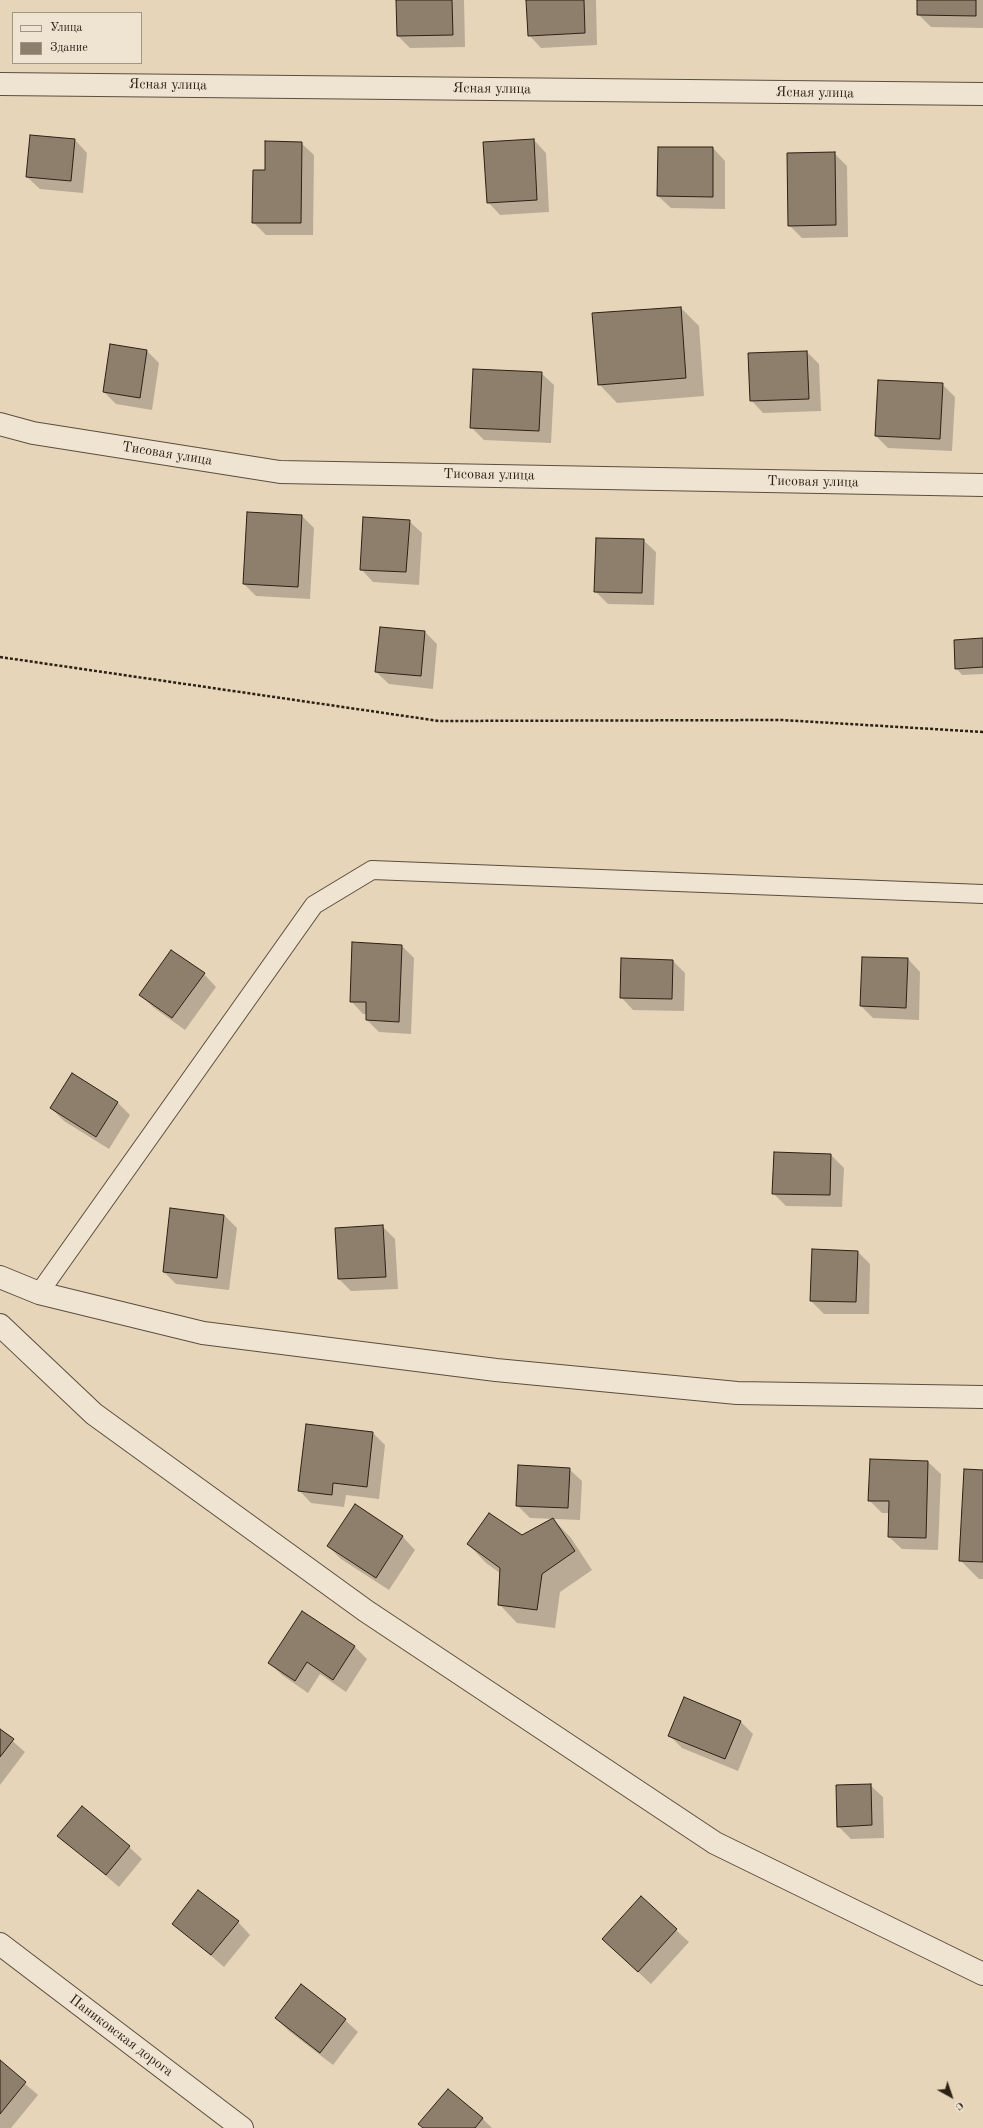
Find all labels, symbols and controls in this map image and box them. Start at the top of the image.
legend [12,12,142,64]
text: Улица [50,22,83,34]
text: Здание [50,42,88,54]
street label: Ясная улица [129,76,207,94]
street label: Ясная улица [453,80,531,98]
street label: Ясная улица [776,84,854,102]
street label: Тисовая улица [121,439,213,469]
street label: Тисовая улица [443,466,535,484]
street label: Тисовая улица [767,473,859,491]
street label: Паниковская дорога [66,1991,176,2081]
north arrow [931,2076,971,2116]
text: С [953,2099,965,2112]

